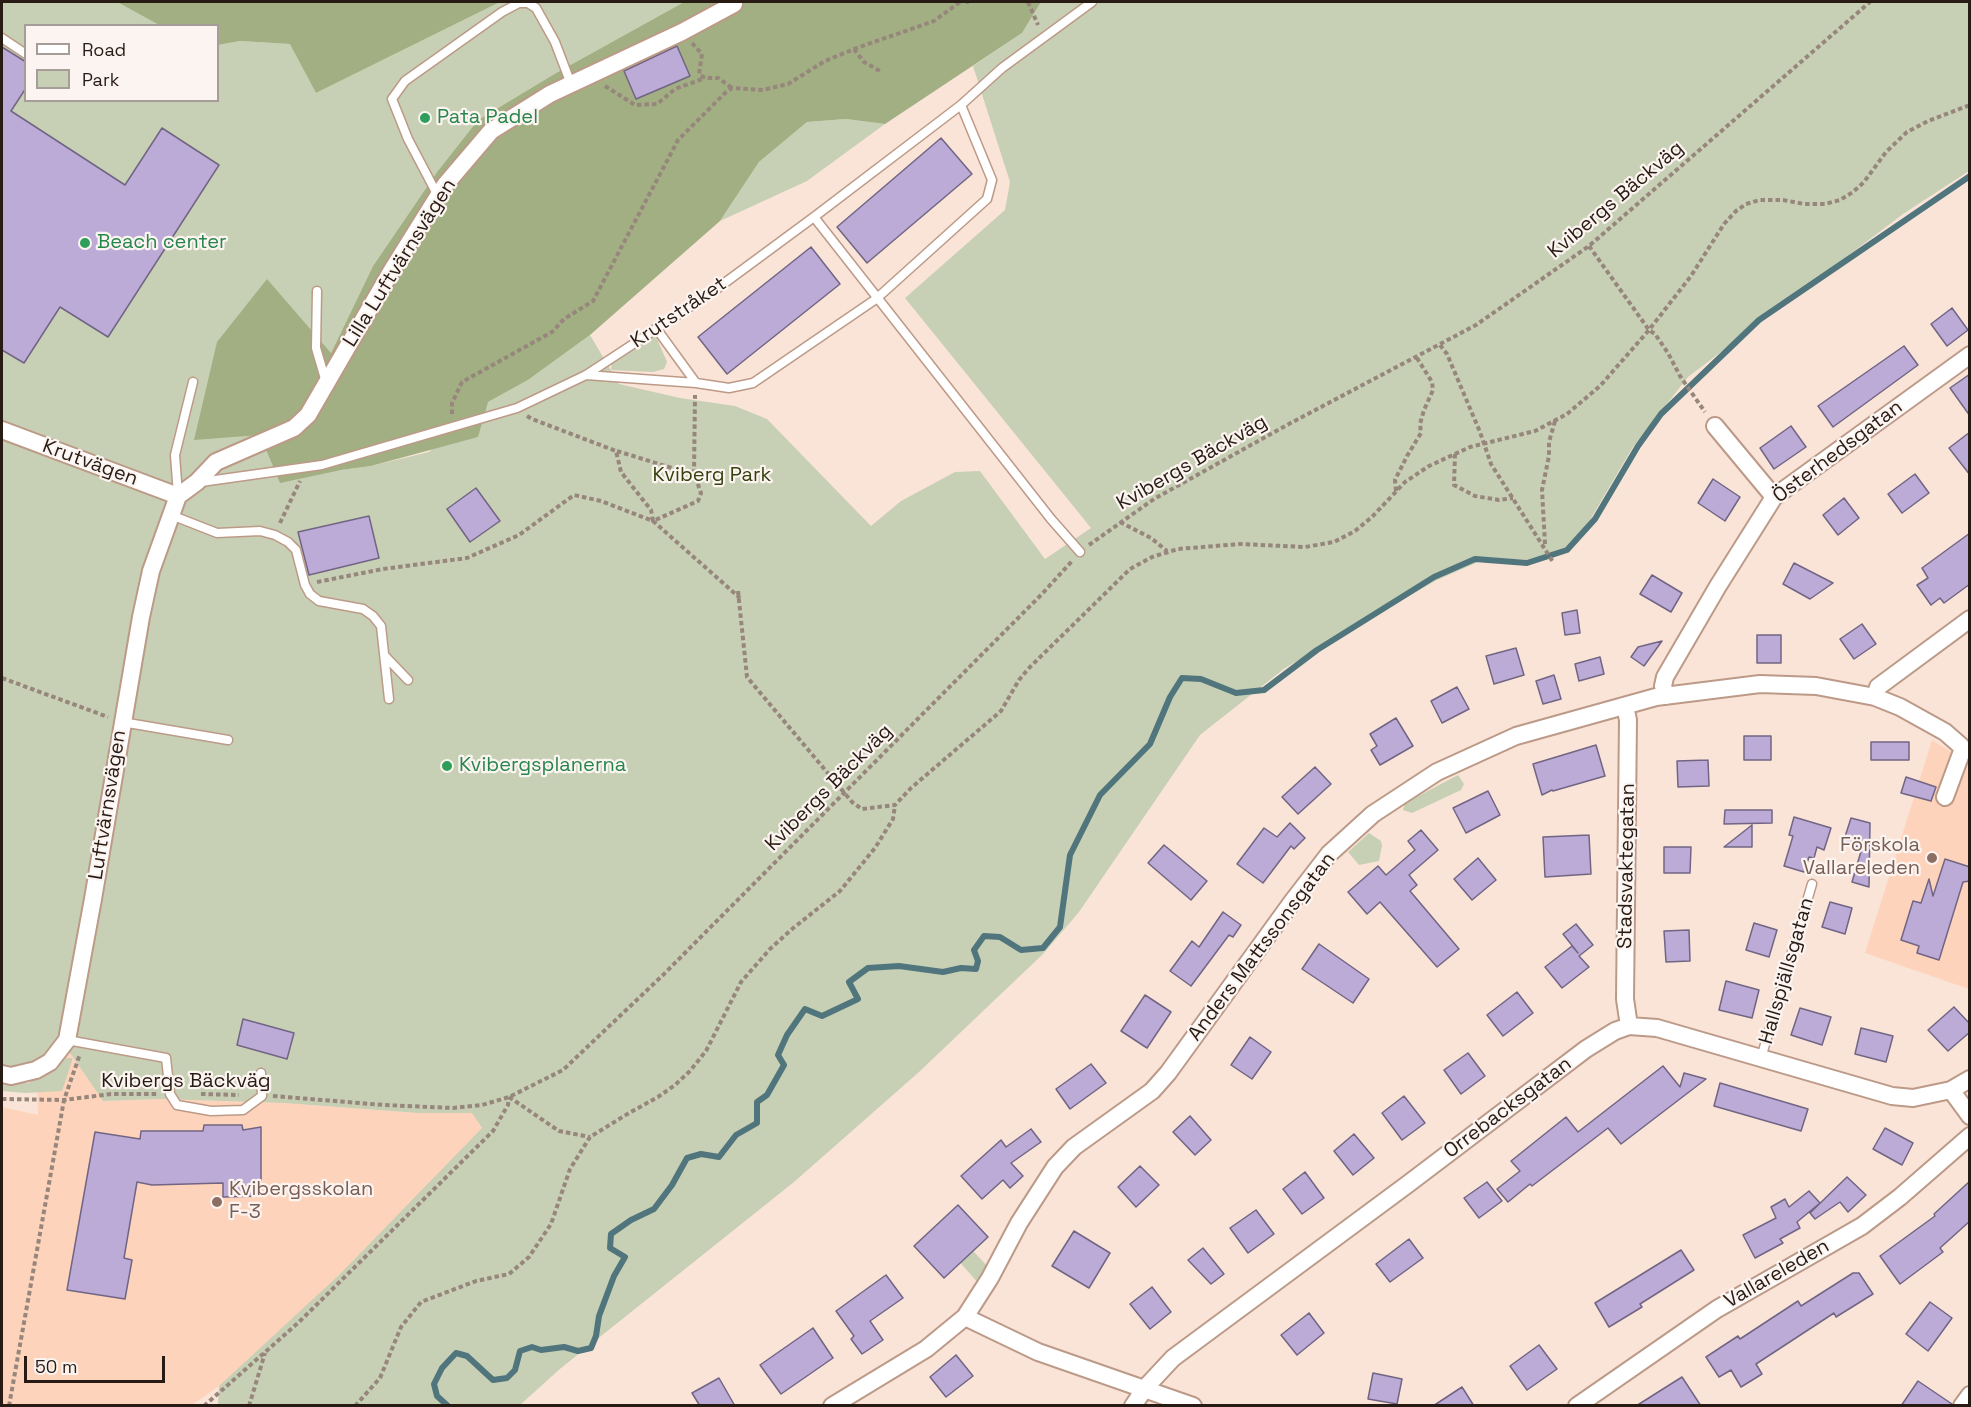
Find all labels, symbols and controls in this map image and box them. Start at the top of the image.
legend [24,24,219,102]
text: Road [82,38,126,61]
text: Park [82,68,119,91]
place label: Pata Padel [437,106,538,130]
marker: Pata Padel [418,111,432,125]
street label: Kvibergs Bäckväg [1543,136,1689,264]
street label: Lilla Luftvärnsvägen [339,175,461,351]
place label: Beach center [97,231,227,255]
marker: Beach center [78,236,92,250]
street label: Krutstråket [627,272,731,354]
street label: Österhedsgatan [1768,395,1908,509]
street label: Kvibergs Bäckväg [1113,410,1271,516]
street label: Krutvägen [39,435,141,491]
park label: Kviberg Park [653,464,771,488]
street label: Kvibergs Bäckväg [761,720,897,856]
street label: Luftvärnsvägen [84,728,132,882]
place label: Kvibergsplanerna [459,754,626,778]
marker: Kvibergsplanerna [440,759,454,773]
street label: Stadsvaktegatan [1614,783,1640,949]
place label: Förskola Vallareleden [1803,834,1920,881]
street label: Anders Mattssonsgatan [1183,848,1341,1046]
marker: Förskola Vallareleden [1925,851,1939,865]
street label: Hallspjällsgatan [1755,895,1819,1047]
street label: Orrebacksgatan [1439,1052,1577,1164]
street label: Kvibergs Bäckväg [101,1070,271,1094]
place label: Kvibergsskolan F-3 [229,1178,373,1225]
marker: Kvibergsskolan F-3 [210,1195,224,1209]
street label: Vallareleden [1720,1234,1834,1314]
scale bar [27,1344,168,1382]
text: 50 m [35,1355,77,1378]

